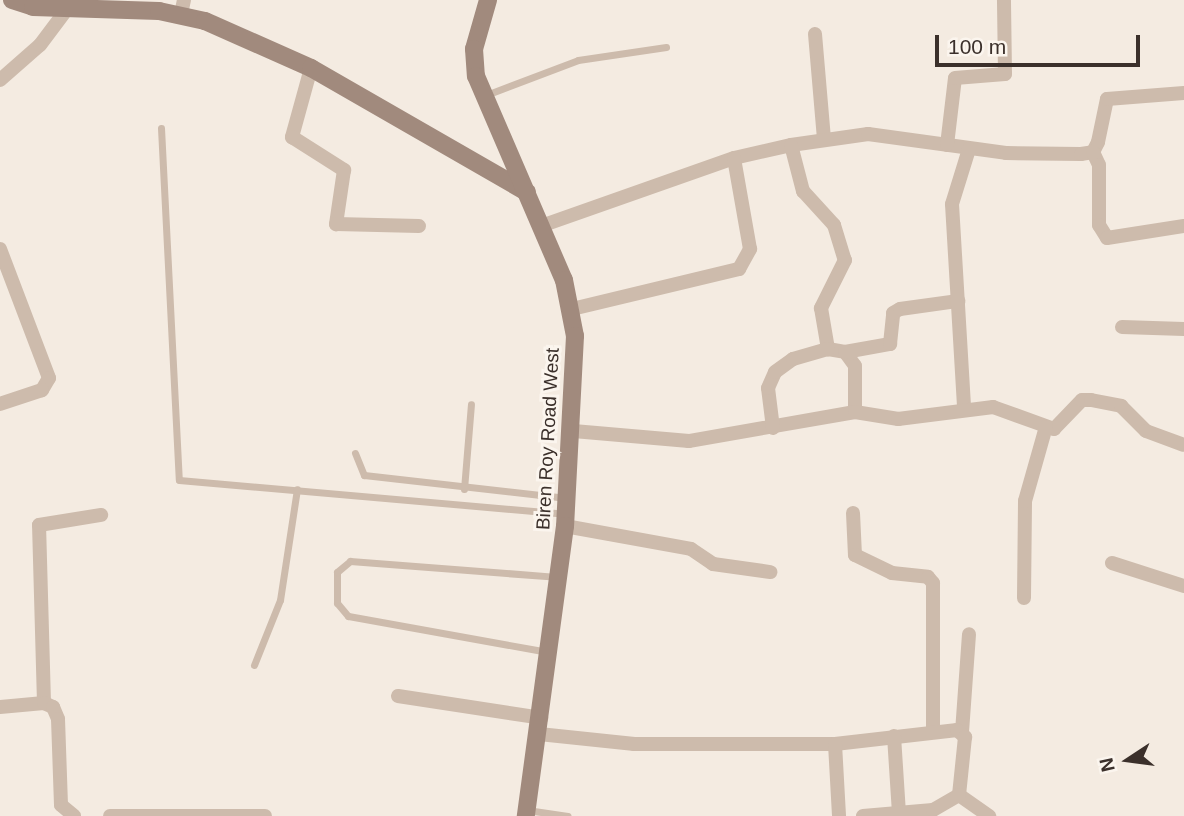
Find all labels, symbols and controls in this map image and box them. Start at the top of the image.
scale bar [939,21,1144,65]
text: 100 m [948,35,1006,58]
street label: Biren Roy Road West [532,347,564,531]
north arrow [1093,725,1163,795]
text: N [1095,756,1119,774]

